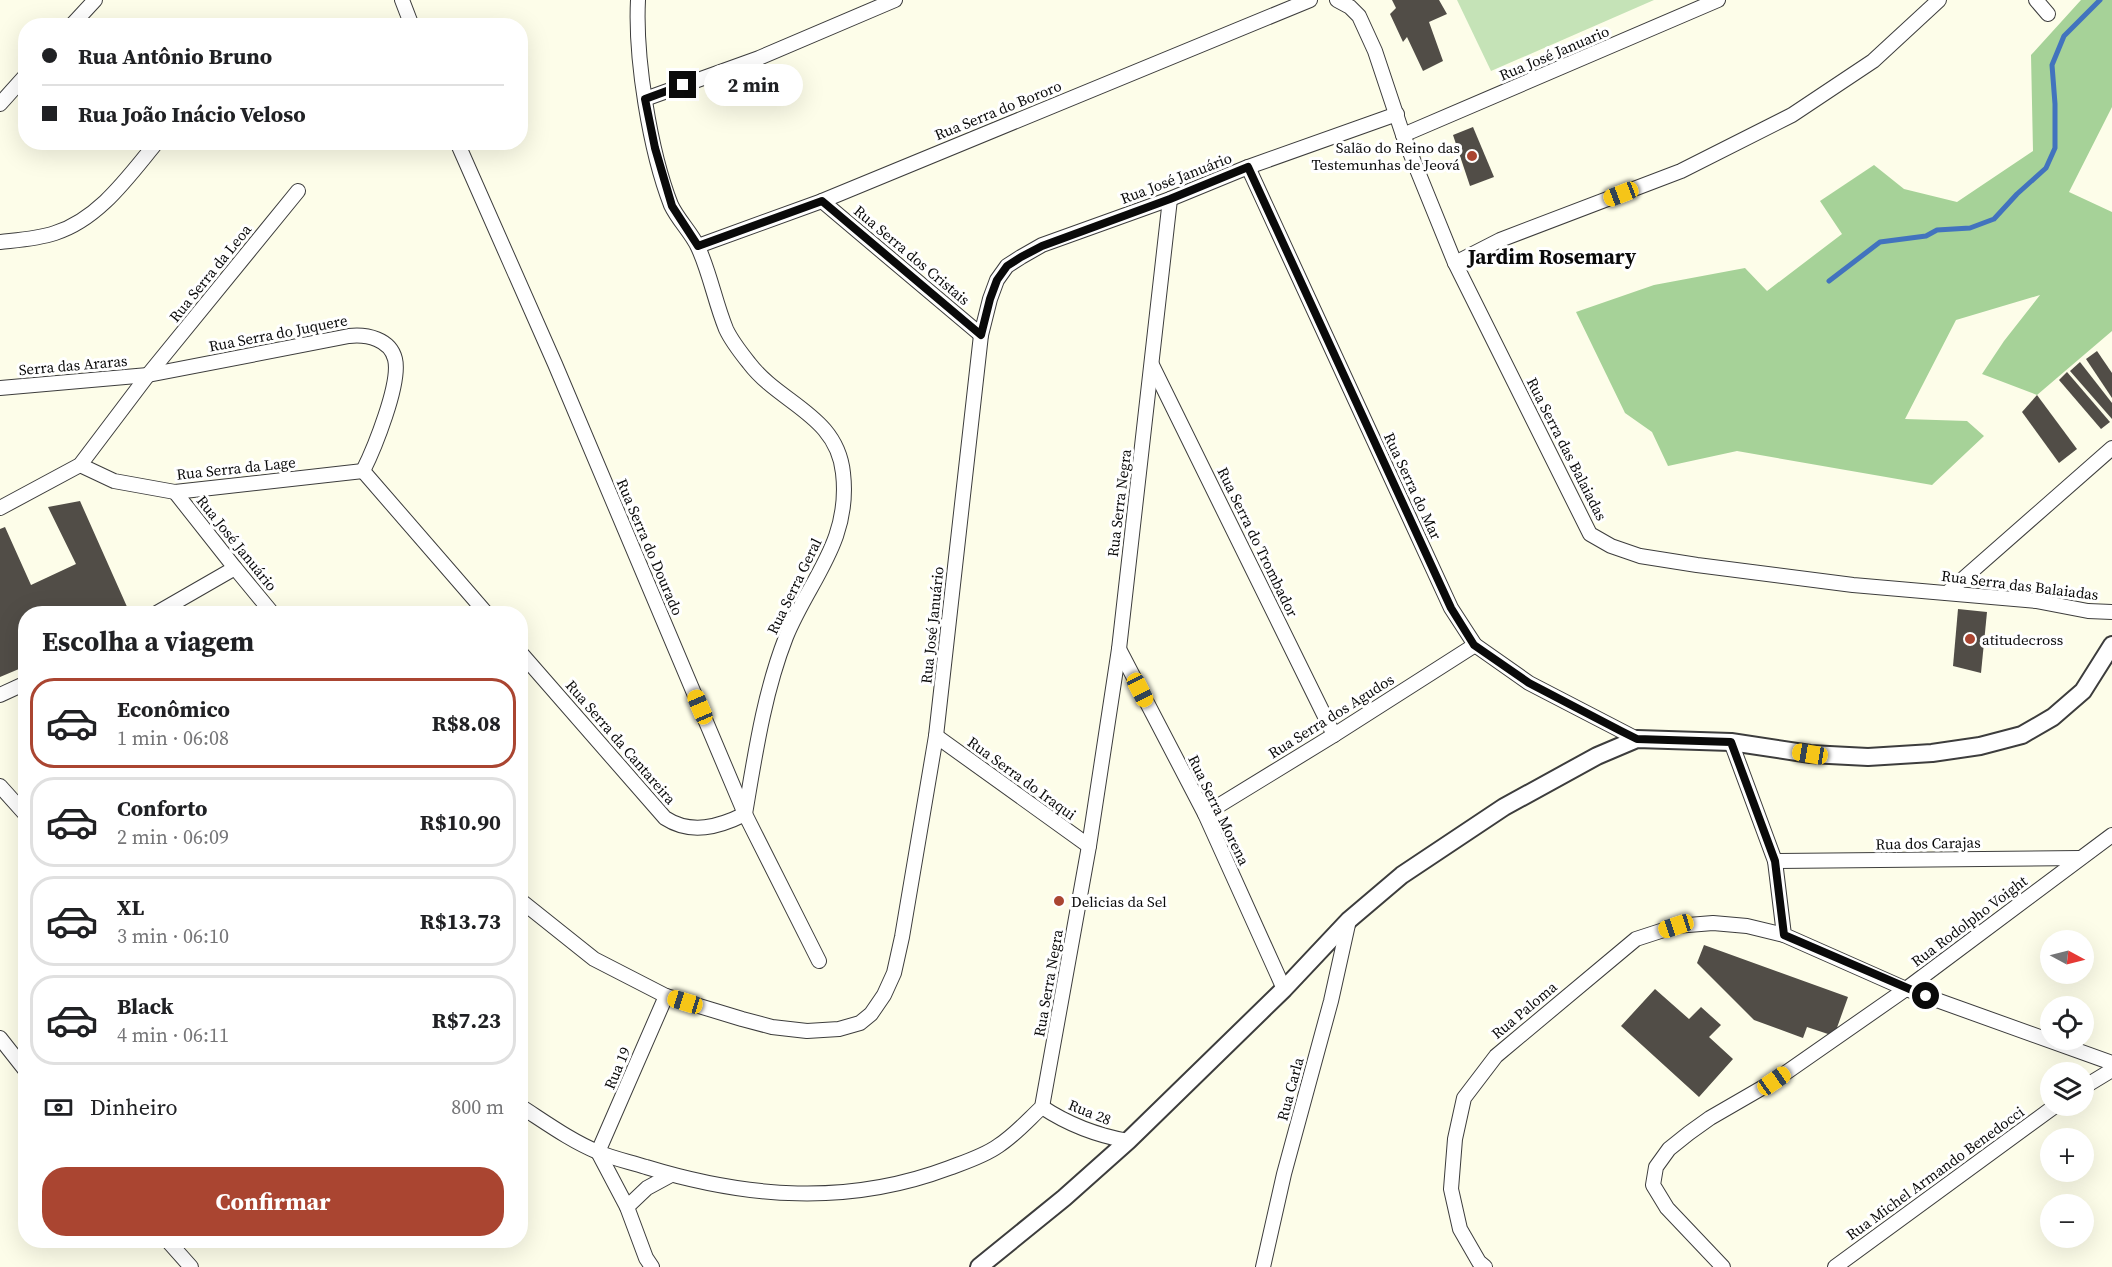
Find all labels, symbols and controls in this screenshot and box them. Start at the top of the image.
street label: Rua José Januario [1496,20,1612,86]
text: Rua Antônio Bruno [78,41,272,71]
callout: 2 min [704,64,803,106]
route end [669,71,696,98]
text: 2 min [728,71,779,99]
street label: Rua Serra do Bororo [931,75,1065,145]
text: Rua João Inácio Veloso [78,99,306,129]
place label: Salão do Reino das Testemunhas de Jeová [1312,137,1460,175]
street label: Rua José Januário [1117,147,1235,209]
marker: Salão do Reino das Testemunhas de Jeová [1465,149,1479,163]
car [1601,179,1641,209]
street label: Rua Serra dos Cristais [850,200,974,310]
street label: Rua Serra da Leoa [164,219,256,326]
district label: Jardim Rosemary [1466,242,1637,271]
street label: Rua Serra do Juquere [207,309,349,357]
street label: Serra das Araras [18,350,128,380]
street label: Rua Serra das Balaiadas [1522,374,1612,524]
street label: Rua Serra do Mar [1379,429,1447,544]
street label: Rua Serra Negra [1102,447,1136,558]
street label: Rua Serra da Lage [175,451,297,485]
street label: Rua Serra do Trombador [1213,464,1304,621]
street label: Rua Serra do Dourado [612,475,688,619]
street label: Rua José Januário [192,491,282,595]
street label: Rua Serra Geral [762,534,827,638]
street label: Rua José Januário [915,565,949,685]
street label: Rua Serra das Balaiadas [1940,565,2100,605]
text: Escolha a viagem [42,623,254,660]
place label: atitudecross [1982,629,2063,650]
marker: atitudecross [1963,632,1977,646]
street label: Rua Serra dos Agudos [1264,669,1398,763]
car [1124,670,1156,710]
street label: Rua Serra da Cantareira [561,675,681,809]
car [685,687,715,727]
text: Econômico [117,694,230,724]
icon: car [45,696,99,750]
text: R$8.08 [432,708,501,738]
text: 1 min · 06:08 [117,724,229,752]
street label: Rua Serra do Iraqui [963,731,1081,825]
car [1791,742,1829,766]
street label: Rua Serra Morena [1183,751,1255,869]
text: Conforto [117,793,207,823]
icon: car [45,795,99,849]
text: R$10.90 [420,807,501,837]
text: 2 min · 06:09 [117,823,229,851]
street label: Rua dos Carajas [1875,832,1981,854]
street label: Rua Rodolpho Voight [1907,870,2031,972]
place label: Delicias da Sel [1071,891,1167,912]
text: XL [117,892,144,922]
icon: car [45,894,99,948]
marker: Delicias da Sel [1052,894,1066,908]
text: R$13.73 [420,906,501,936]
car [1656,912,1696,940]
text: 3 min · 06:10 [117,922,229,950]
street label: Rua Serra Negra [1028,927,1068,1038]
north arrow [2040,930,2094,984]
map controls [2040,930,2094,1248]
street label: Rua Paloma [1487,976,1562,1044]
route start [1912,982,1939,1009]
car [665,988,705,1016]
text: Black [117,991,174,1021]
icon: car [45,993,99,1047]
button: locate [2040,996,2094,1050]
text: R$7.23 [432,1005,501,1035]
text: 4 min · 06:11 [117,1021,229,1049]
street label: Rua 19 [599,1043,635,1093]
street label: Rua Carla [1271,1055,1309,1123]
button: layers [2040,1062,2094,1116]
car [1754,1063,1794,1099]
icon: cash [42,1091,75,1124]
text: Dinheiro [90,1092,178,1122]
text: 800 m [451,1093,504,1121]
street label: Rua 28 [1065,1094,1115,1130]
street label: Rua Michel Armando Benedocci [1842,1101,2028,1245]
button: + [2040,1128,2094,1182]
button: Confirmar [42,1167,504,1236]
button: − [2040,1194,2094,1248]

